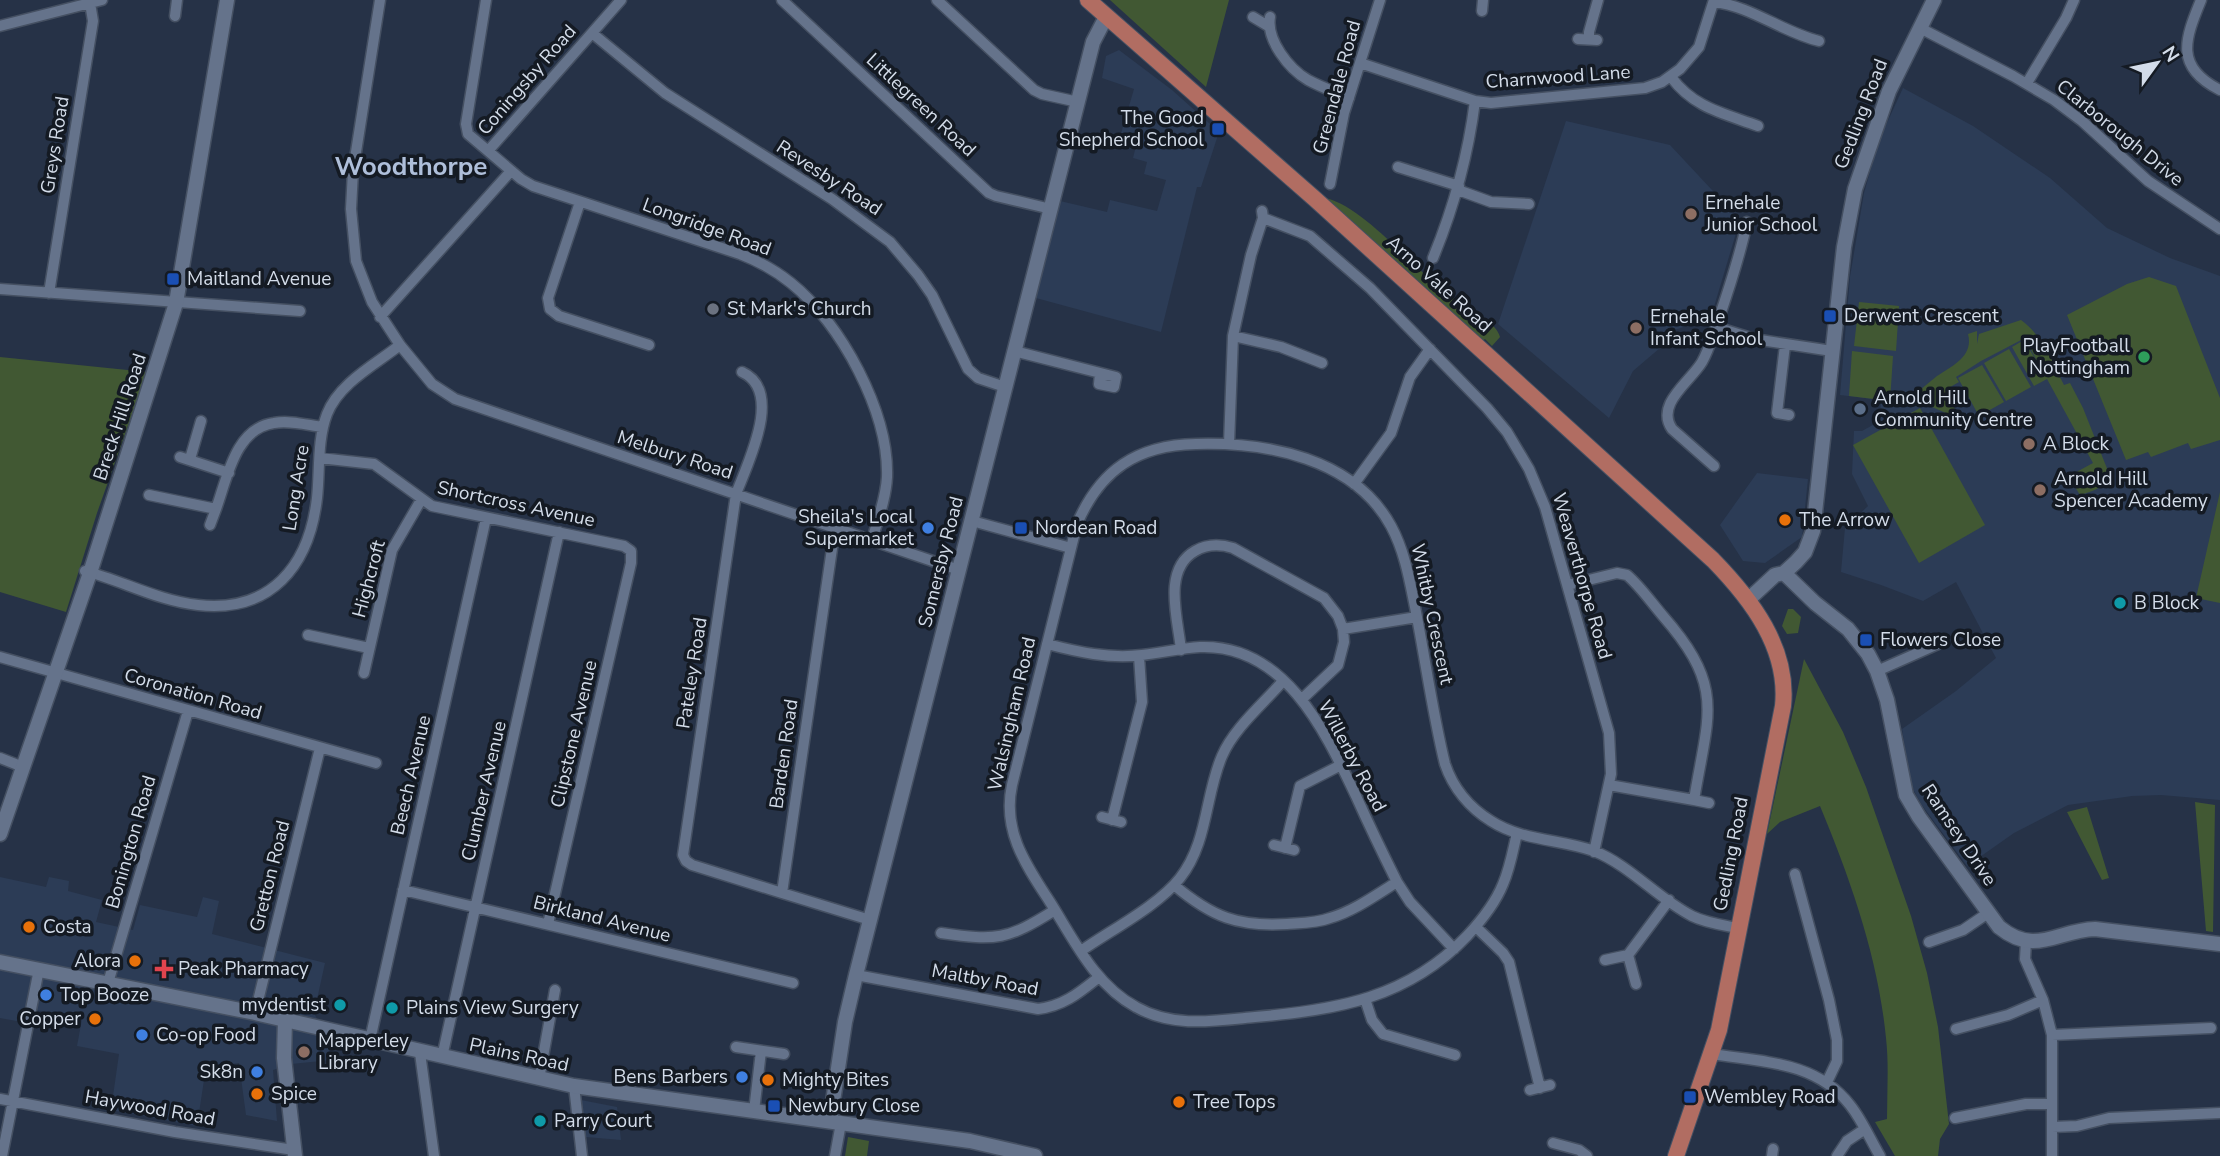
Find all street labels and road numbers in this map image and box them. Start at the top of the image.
street label: Greendale Road [1307,17,1367,157]
street label: Coningsby Road [472,19,582,141]
street label: Littlegreen Road [860,47,982,163]
street label: Gedling Road [1828,55,1894,173]
street label: Charnwood Lane [1485,59,1631,95]
street label: Clarborough Drive [2051,74,2189,192]
street label: Greys Road [34,94,76,196]
street label: Revesby Road [771,134,887,222]
street label: Longridge Road [639,192,775,262]
street label: Arno Vale Road [1381,230,1497,338]
street label: Breck Hill Road [87,350,153,484]
street label: Melbury Road [614,424,736,486]
street label: Long Acre [276,443,316,533]
street label: Shortcross Avenue [435,475,597,533]
street label: Weaverthorpe Road [1546,490,1618,662]
street label: Somersby Road [912,494,970,630]
street label: Highcroft [346,537,392,621]
street label: Whitby Crescent [1404,541,1460,687]
street label: Pateley Road [670,615,714,731]
street label: Walsingham Road [982,635,1042,793]
street label: Clipstone Avenue [544,658,604,810]
street label: Coronation Road [121,662,265,726]
street label: Willerby Road [1312,696,1392,816]
street label: Barden Road [763,697,805,811]
street label: Beech Avenue [385,713,437,837]
street label: Clumber Avenue [455,718,513,864]
street label: Bonington Road [100,772,162,912]
street label: Ramsey Drive [1915,779,2003,891]
street label: Gedling Road [1707,795,1755,913]
street label: Gretton Road [244,818,296,934]
street label: Birkland Avenue [531,889,673,949]
street label: Maltby Road [929,958,1041,1002]
street label: Plains Road [467,1032,571,1078]
street label: Haywood Road [83,1084,217,1132]

